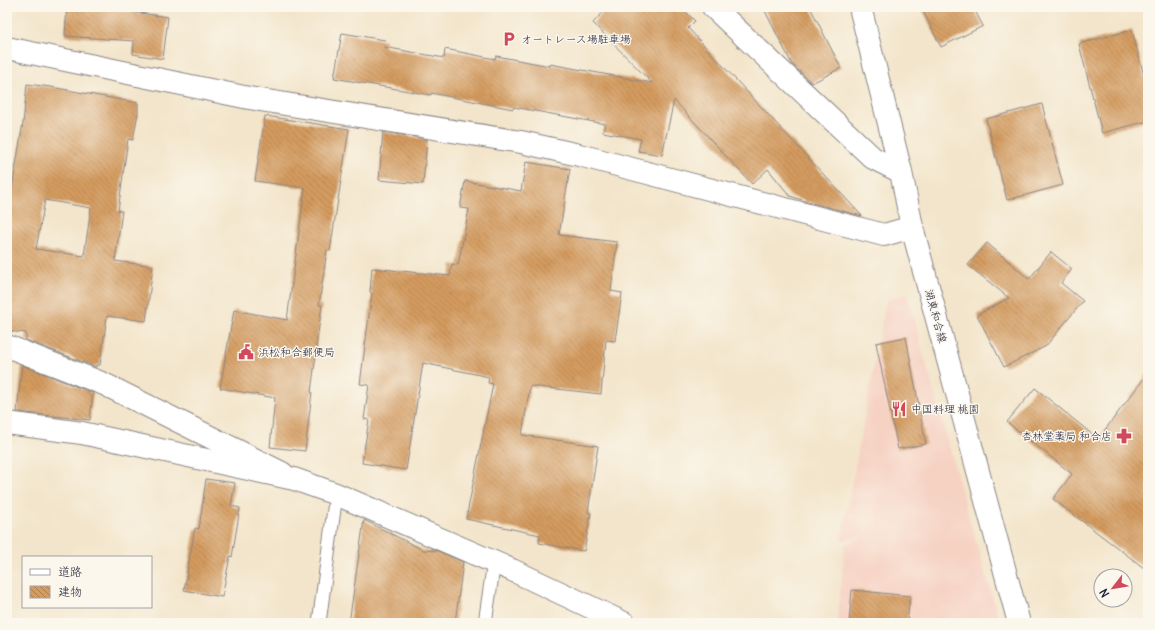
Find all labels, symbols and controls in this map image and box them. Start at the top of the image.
parking icon: オートレース場駐車場 [500,30,518,48]
place label: オートレース場駐車場 [521,32,631,46]
street label: 湖東和合線 [922,288,950,344]
public building icon: 浜松和合郵便局 [237,343,255,361]
place label: 浜松和合郵便局 [258,345,335,359]
restaurant icon: 中国料理 桃園 [890,400,908,418]
place label: 中国料理 桃園 [911,402,980,416]
pharmacy icon: 杏林堂薬局 和合店 [1115,427,1133,445]
place label: 杏林堂薬局 和合店 [1021,429,1112,443]
legend [22,556,152,608]
text: 道路 [58,564,82,579]
north arrow [1093,568,1133,608]
text: 建物 [58,584,82,599]
text: N [1096,586,1112,600]

